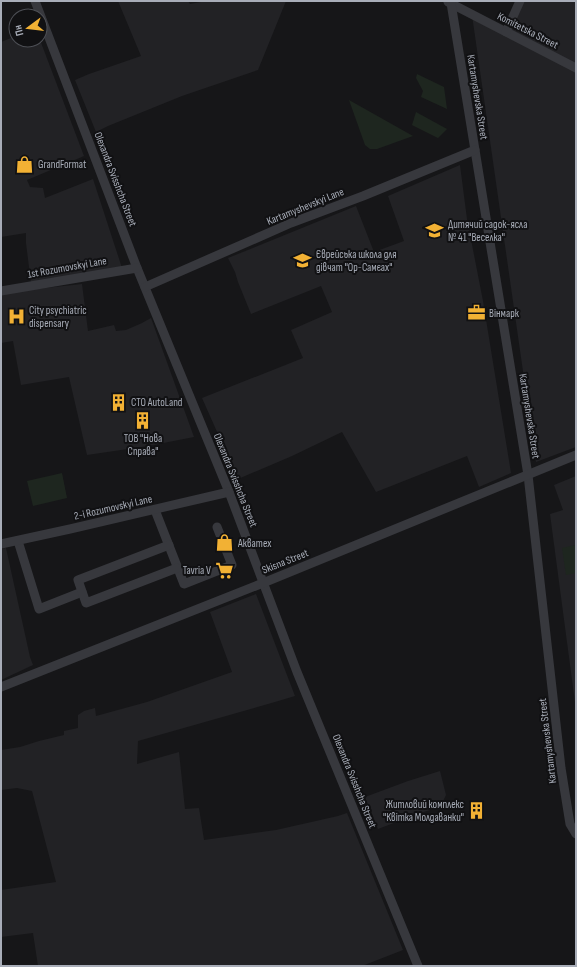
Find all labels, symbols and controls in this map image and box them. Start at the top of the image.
north arrow [8,8,48,48]
street label: Komitetska Street [495,10,561,52]
text: Пн [11,23,26,37]
street label: Kartamyshevska Street [464,54,491,141]
street label: Olexandra Svisshcha Street [92,130,140,229]
shop icon: GrandFormat [15,154,35,174]
place label: GrandFormat [38,158,87,171]
street label: Kartamyshevskyi Lane [265,185,346,228]
place label: Дитячий садок-ясла № 41 "Веселка" [448,218,527,244]
school or university icon: Дитячий садок-ясла № 41 "Веселка" [425,220,445,240]
place label: Єврейська школа для дівчат "Ор-Самєах" [316,248,396,274]
school or university icon: Єврейська школа для дівчат "Ор-Самєах" [293,250,313,270]
street label: 1st Rozumovskyi Lane [26,254,108,281]
office icon: Вінмарк [466,303,486,323]
place label: City psychiatric dispensary [29,304,87,330]
hospital icon: City psychiatric dispensary [6,306,26,326]
place label: Вінмарк [489,307,520,320]
street label: Kartamyshevska Street [516,373,543,460]
building icon: СТО AutoLand [108,392,128,412]
place label: СТО AutoLand [131,396,183,409]
building icon: ТОВ "Нова Справа" [133,410,153,430]
street label: Olexandra Svisshcha Street [211,431,261,530]
place label: ТОВ "Нова Справа" [124,432,162,458]
street label: 2-i Rozumovskyi Lane [73,492,153,523]
shop icon: Акватех [215,533,235,553]
place label: Акватех [237,537,271,550]
street label: Skisna Street [260,546,311,577]
supermarket icon: Tavria V [214,560,234,580]
place label: Tavria V [183,564,211,577]
street label: Kartamyshevska Street [536,697,559,784]
street label: Olexandra Svisshcha Street [330,732,380,831]
place label: Житловий комплекс "Квітка Молдаванки" [383,798,464,824]
building icon: Житловий комплекс "Квітка Молдаванки" [467,800,487,820]

